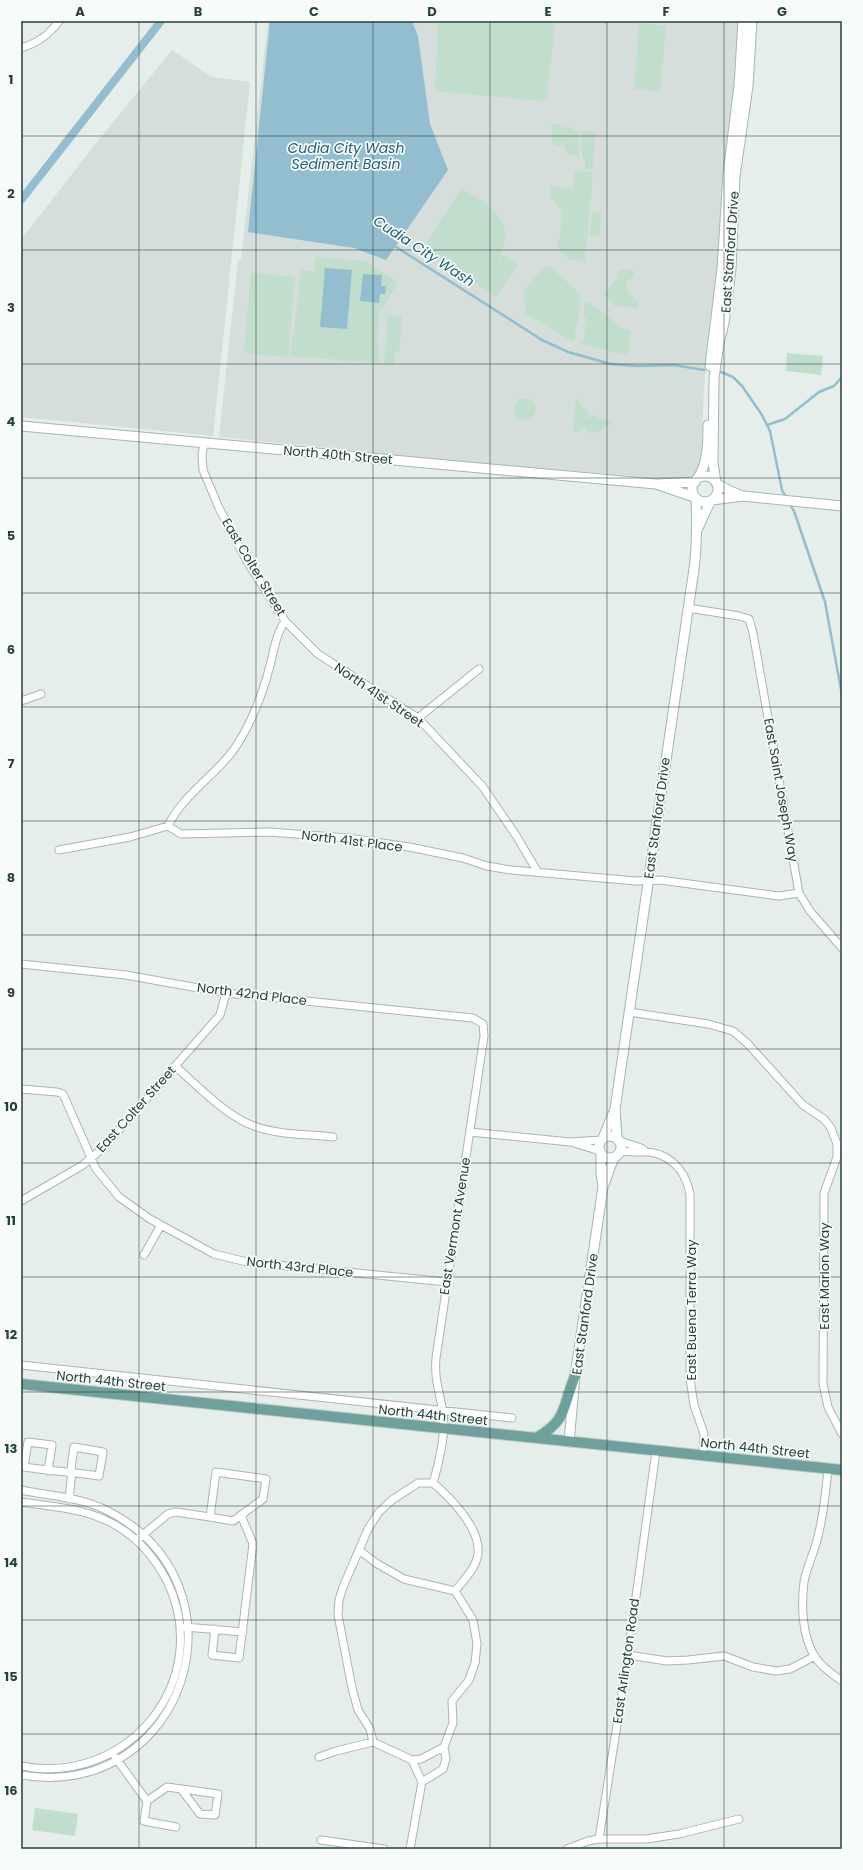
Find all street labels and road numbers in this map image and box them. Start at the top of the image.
street label: East Stanford Drive [716,190,744,314]
street label: North 40th Street [282,441,394,469]
street label: East Colter Street [217,514,291,620]
street label: North 41st Street [330,658,428,732]
street label: East Saint Joseph Way [759,716,803,864]
street label: East Stanford Drive [639,756,675,880]
street label: North 41st Place [300,825,404,857]
street label: North 42nd Place [196,978,308,1010]
street label: East Colter Street [92,1061,180,1157]
street label: East Vermont Avenue [435,1156,475,1296]
street label: East Marion Way [815,1222,834,1330]
street label: East Buena Terra Way [682,1239,701,1381]
street label: North 43rd Place [246,1252,354,1282]
street label: East Stanford Drive [567,1252,603,1376]
street label: North 44th Street [55,1366,167,1396]
street label: North 44th Street [377,1400,489,1430]
street label: North 44th Street [699,1433,811,1463]
street label: East Arlington Road [608,1597,644,1725]

